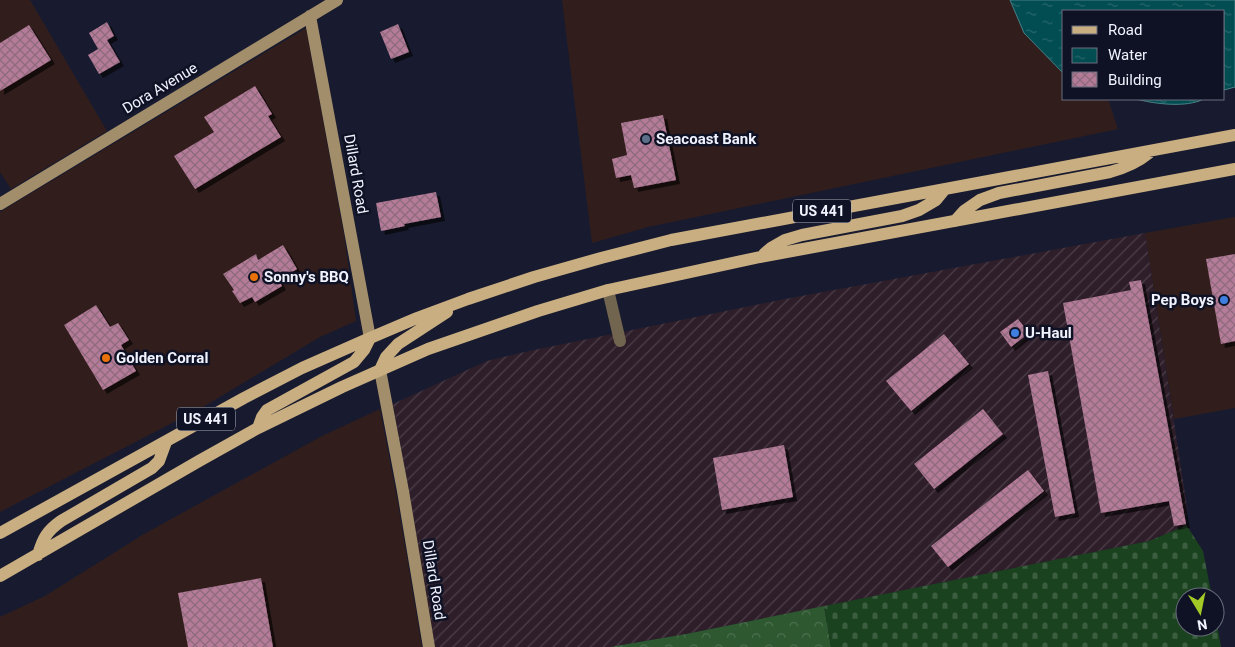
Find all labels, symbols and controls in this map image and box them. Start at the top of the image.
legend [1062,10,1225,100]
text: Road [1108,21,1142,39]
text: Water [1108,46,1147,64]
street label: Dora Avenue [119,59,201,117]
text: Building [1108,71,1162,89]
place label: Seacoast Bank [656,130,757,148]
street label: Dillard Road [340,133,372,215]
marker: Seacoast Bank [640,133,652,145]
road number: US 441 [793,200,851,222]
place label: Sonny's BBQ [264,268,349,286]
marker: Sonny's BBQ [248,271,260,283]
place label: Pep Boys [1151,291,1214,309]
marker: Pep Boys [1218,294,1230,306]
place label: U-Haul [1025,324,1072,342]
marker: U-Haul [1009,327,1021,339]
place label: Golden Corral [116,349,208,367]
marker: Golden Corral [100,352,112,364]
road number: US 441 [177,408,235,430]
street label: Dillard Road [419,539,449,621]
north arrow [1175,587,1225,637]
text: N [1196,616,1209,634]

